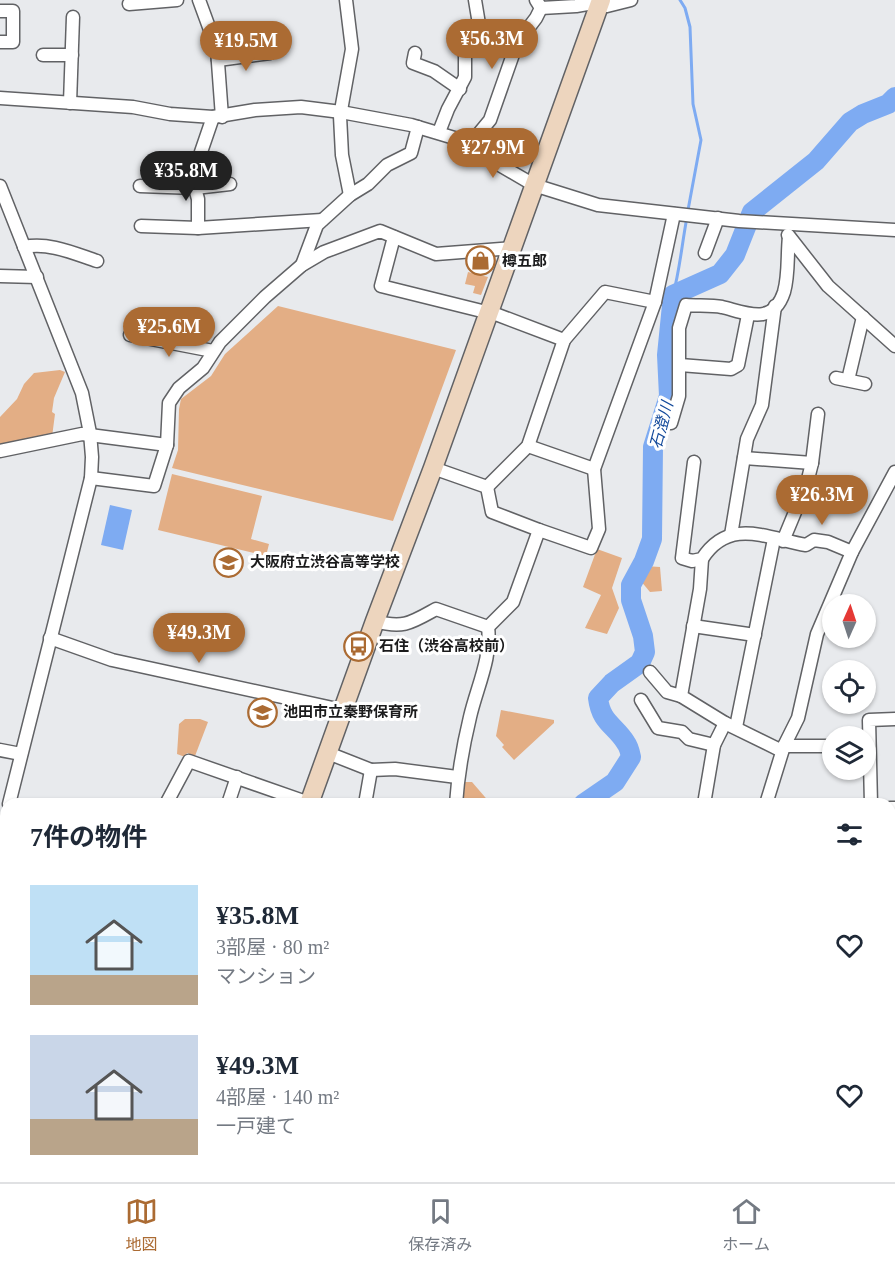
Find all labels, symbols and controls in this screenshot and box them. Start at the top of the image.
pin: ¥56.3M [443,19,541,70]
pin: ¥19.5M [197,21,295,72]
text: ¥56.3M [460,27,524,49]
text: ¥19.5M [214,29,278,51]
pin: ¥27.9M [444,128,542,179]
text: ¥27.9M [461,136,525,158]
pin: ¥35.8M [137,151,235,202]
text: ¥35.8M [154,159,218,181]
shop icon: 樽五郎 [465,245,497,277]
place label: 樽五郎 [502,253,547,269]
pin: ¥25.6M [120,307,218,358]
text: ¥25.6M [137,315,201,337]
water label: 石澄川 [647,398,676,451]
pin: ¥26.3M [773,475,871,526]
text: ¥26.3M [790,483,854,505]
school or university icon: 大阪府立渋谷高等学校 [213,546,245,578]
place label: 大阪府立渋谷高等学校 [250,554,400,570]
north arrow [822,594,876,648]
map controls [822,594,876,780]
pin: ¥49.3M [150,613,248,664]
text: ¥49.3M [167,621,231,643]
bus stop icon: 石住（渋谷高校前） [342,630,374,662]
place label: 石住（渋谷高校前） [379,637,514,654]
button: locate [822,660,876,714]
school or university icon: 池田市立秦野保育所 [246,696,278,728]
place label: 池田市立秦野保育所 [283,704,418,720]
button: layers [822,726,876,780]
icon: filters [833,818,866,851]
text: 7件の物件 [30,823,147,852]
text: ¥35.8M [216,901,299,930]
icon: home [78,909,150,981]
icon: heart [833,929,866,962]
text: 3部屋 · 80 m² [216,936,329,958]
text: マンション [216,965,316,987]
text: ¥49.3M [216,1051,299,1080]
icon: home [78,1059,150,1131]
icon: heart [833,1079,866,1112]
text: 4部屋 · 140 m² [216,1086,339,1108]
text: 一戸建て [216,1115,296,1137]
tab: 地図 [125,1195,158,1255]
tab: 保存済み [408,1195,472,1255]
tab: ホーム [722,1195,770,1255]

